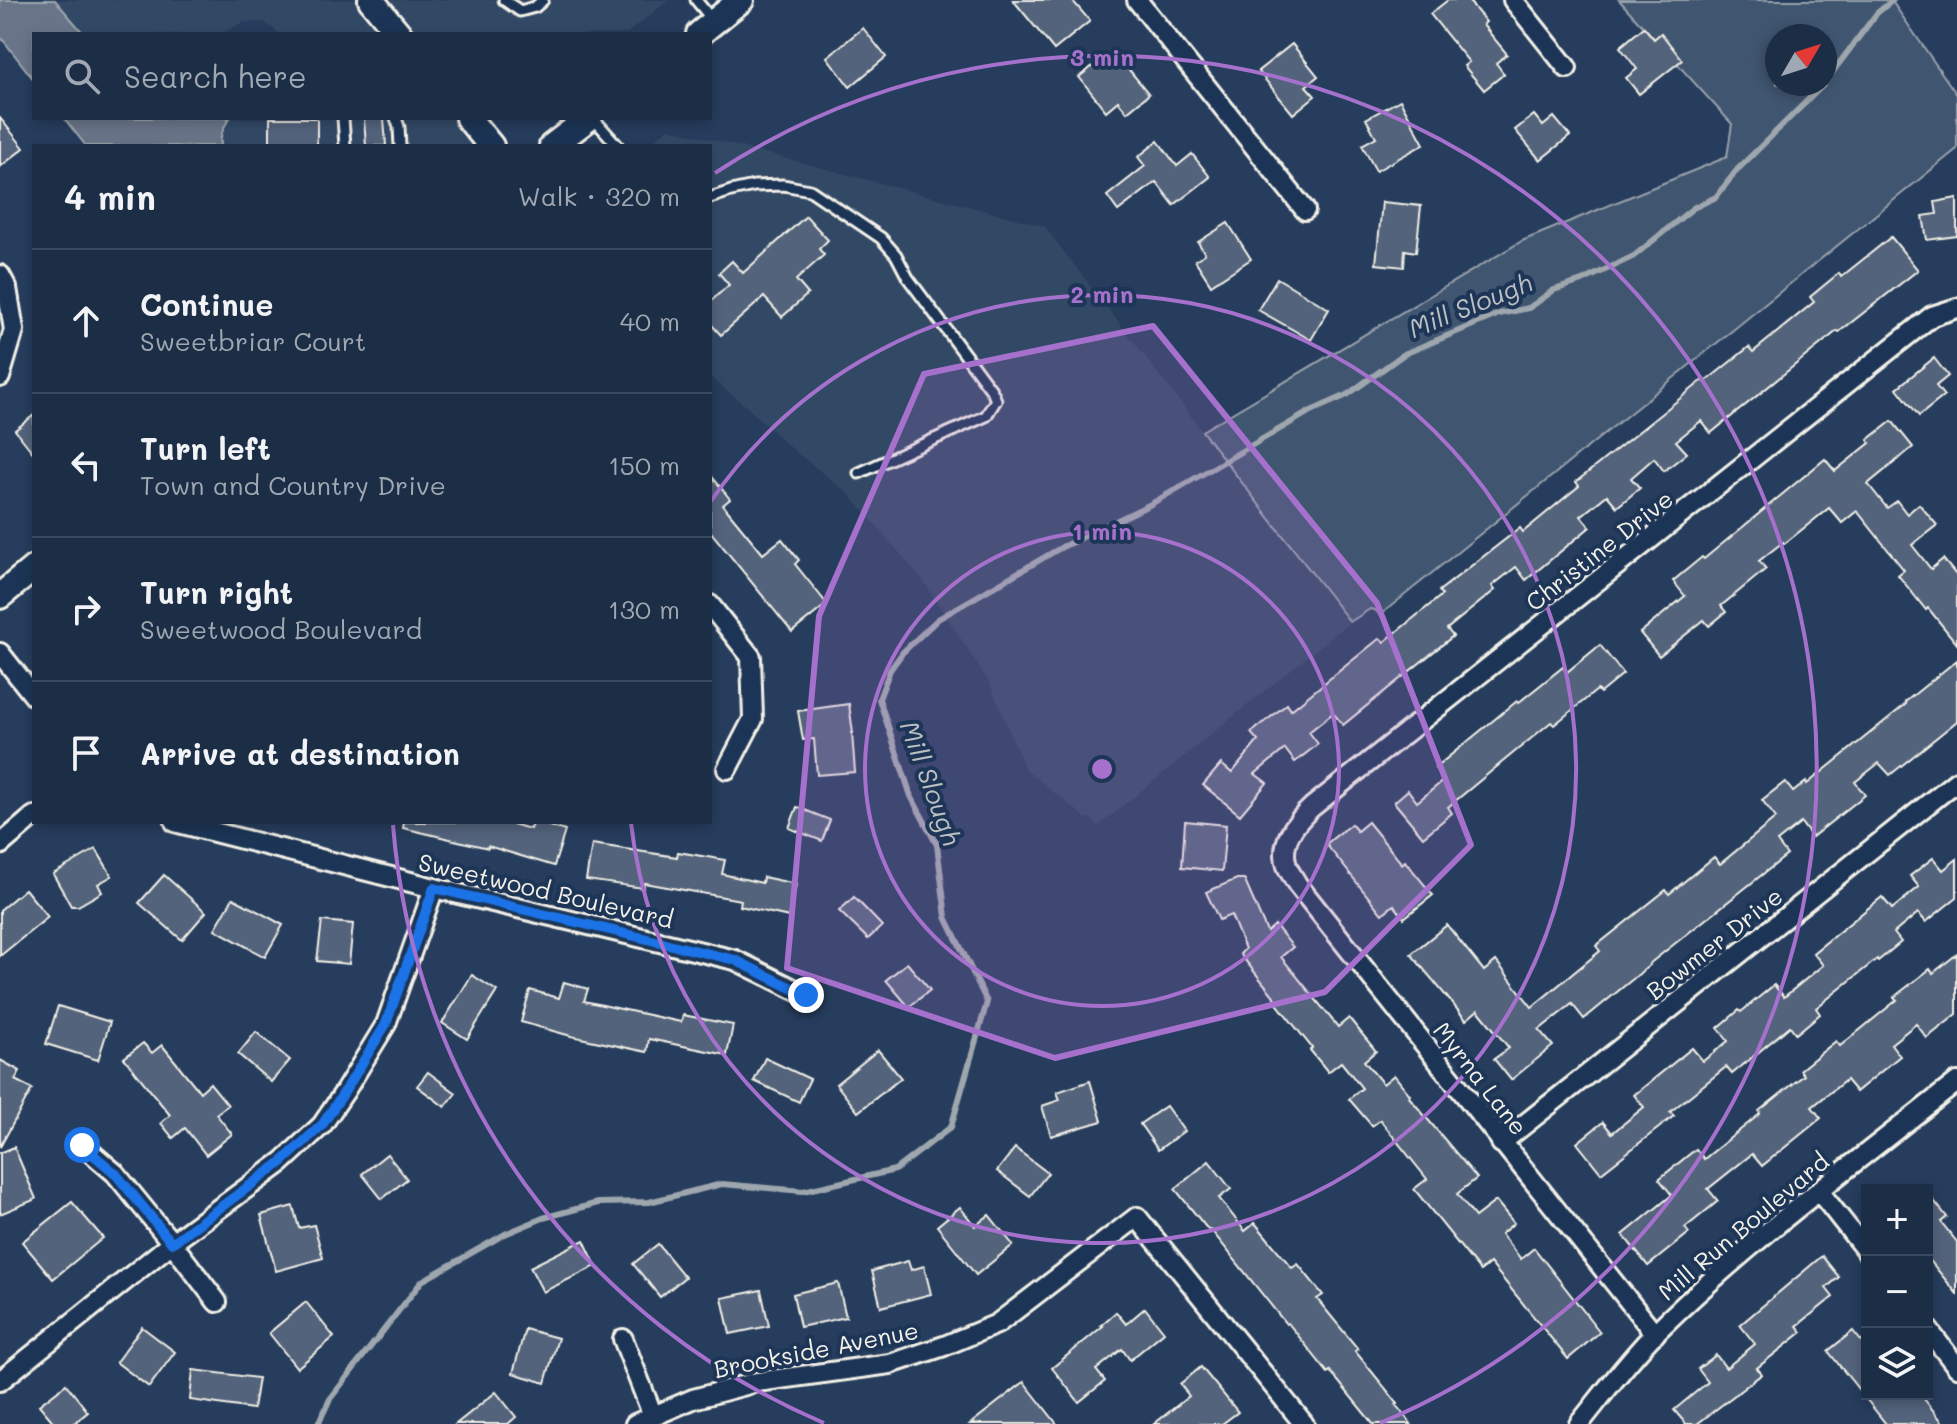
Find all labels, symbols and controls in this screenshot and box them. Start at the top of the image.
north arrow [1765,24,1837,96]
search box [32,32,712,120]
text: 3 min [1070,41,1134,72]
icon: search [60,54,104,98]
text: Search here [124,56,307,96]
text: 4 min [64,174,156,219]
text: Walk · 320 m [518,179,680,213]
water label: Mill Slough [1403,265,1537,345]
text: 2 min [1071,278,1134,309]
text: Continue [140,284,273,324]
icon: ahead [64,299,108,343]
text: 40 m [620,304,680,338]
text: Sweetbriar Court [140,324,366,358]
text: Turn left [140,428,271,468]
icon: left [64,443,108,487]
text: 150 m [608,448,680,482]
text: Town and Country Drive [140,468,446,502]
street label: Christine Drive [1519,483,1679,617]
text: 1 min [1072,515,1132,546]
text: Turn right [140,572,293,612]
icon: right [64,587,108,631]
text: 130 m [608,592,680,626]
text: Sweetwood Boulevard [140,612,422,646]
water label: Mill Slough [893,716,969,850]
icon: arrive [64,731,108,775]
text: Arrive at destination [140,733,460,773]
centre of rings [1088,755,1116,783]
street label: Sweetwood Boulevard [416,846,676,934]
street label: Bowmer Drive [1639,880,1789,1006]
route end [788,977,824,1013]
street label: Myrna Lane [1427,1015,1535,1141]
route start [64,1127,100,1163]
street label: Mill Run Boulevard [1651,1145,1835,1307]
map controls [1861,1184,1933,1400]
button: + [1861,1184,1933,1256]
button: − [1861,1256,1933,1328]
street label: Brookside Avenue [711,1314,921,1384]
button: layers [1861,1328,1933,1400]

